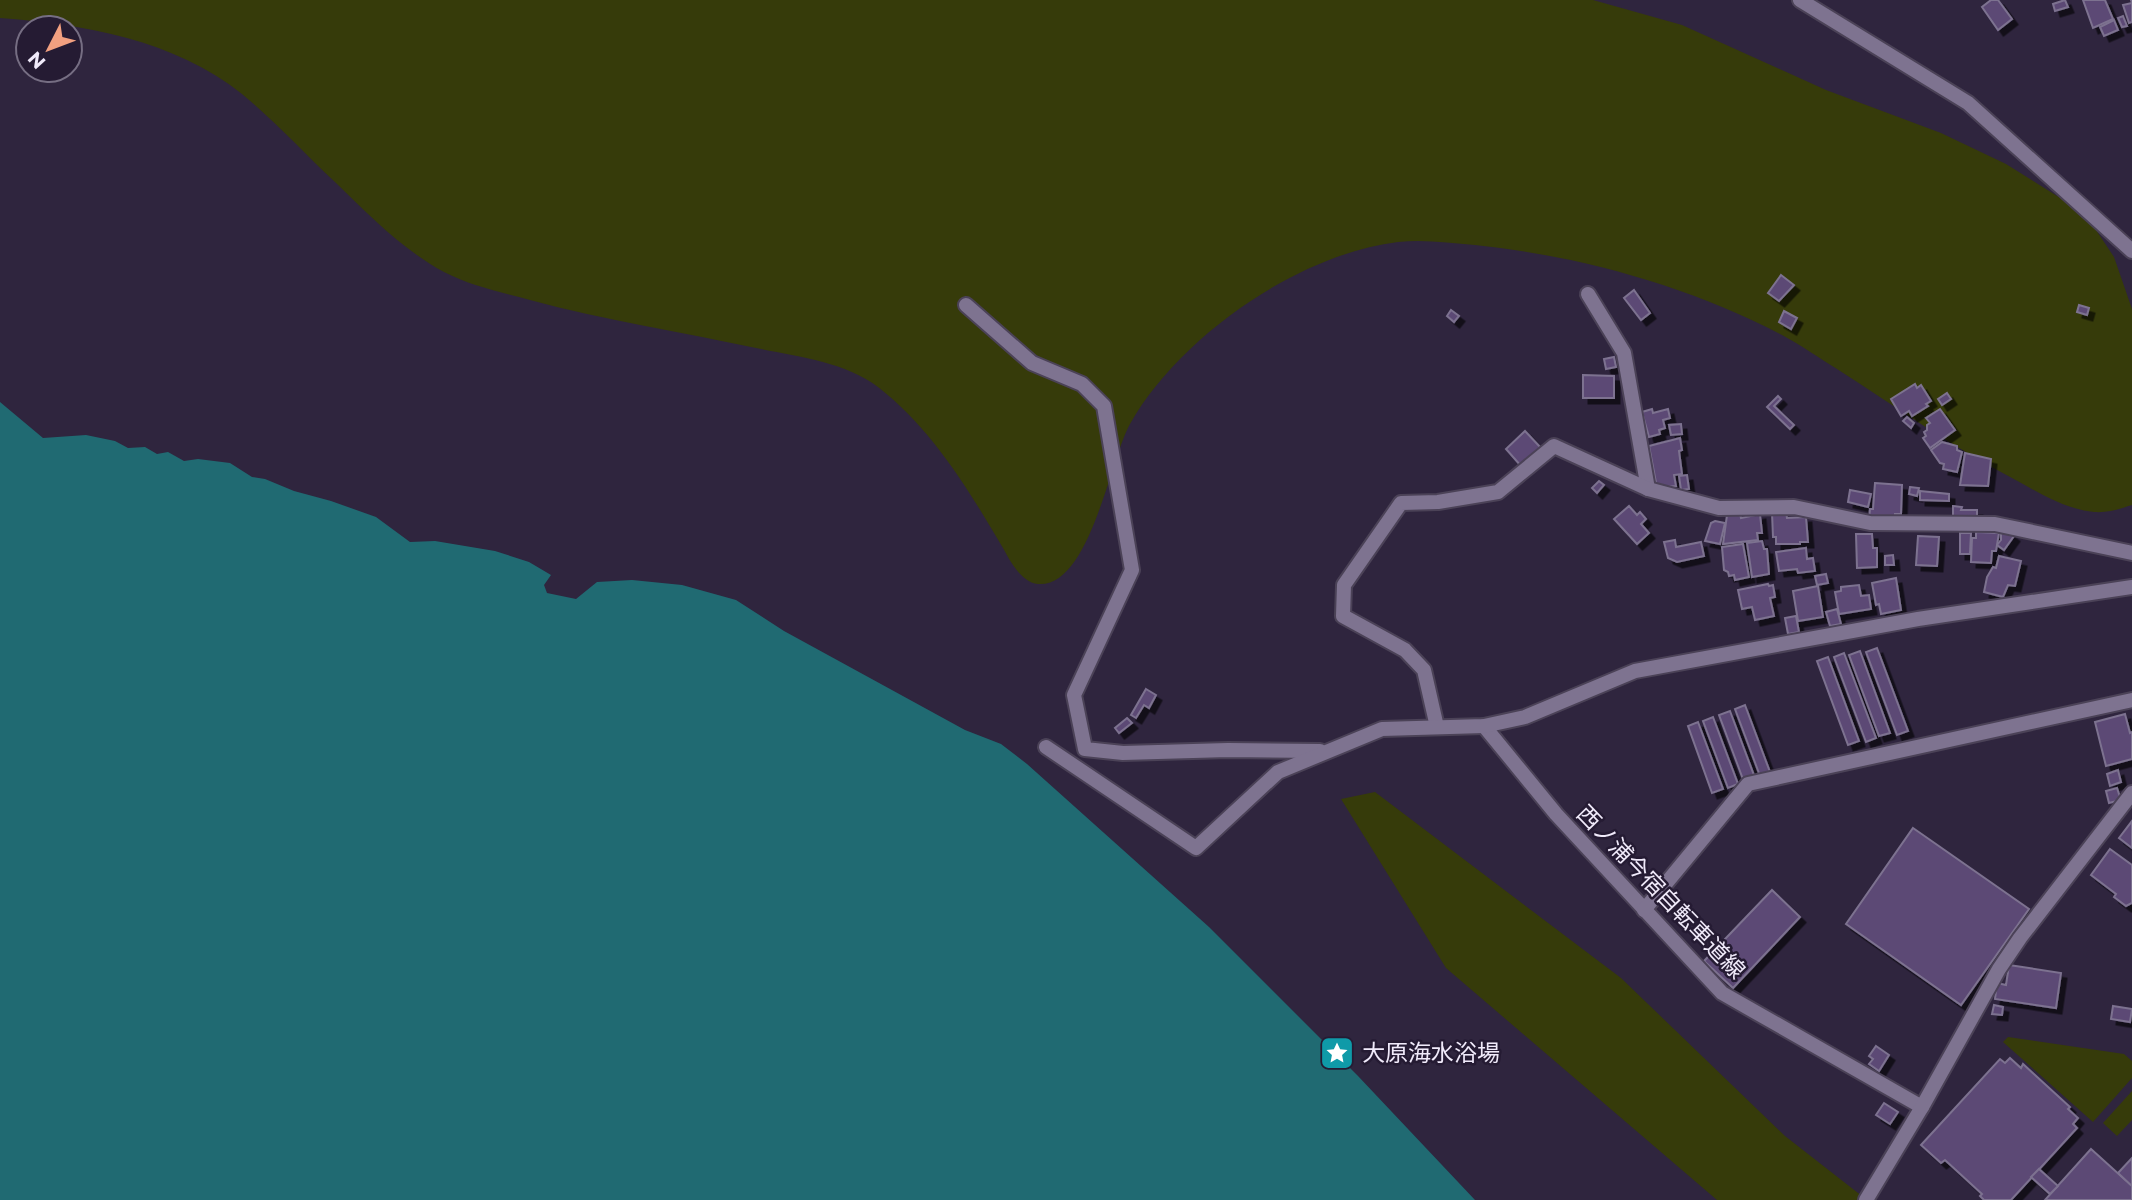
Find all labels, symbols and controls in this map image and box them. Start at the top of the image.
north arrow [14,14,84,84]
text: N [23,47,50,73]
street label: 西ノ浦今宿自転車道線 [1571,800,1751,984]
place icon: 大原海水浴場 [1318,1034,1356,1072]
place label: 大原海水浴場 [1362,1039,1500,1067]

